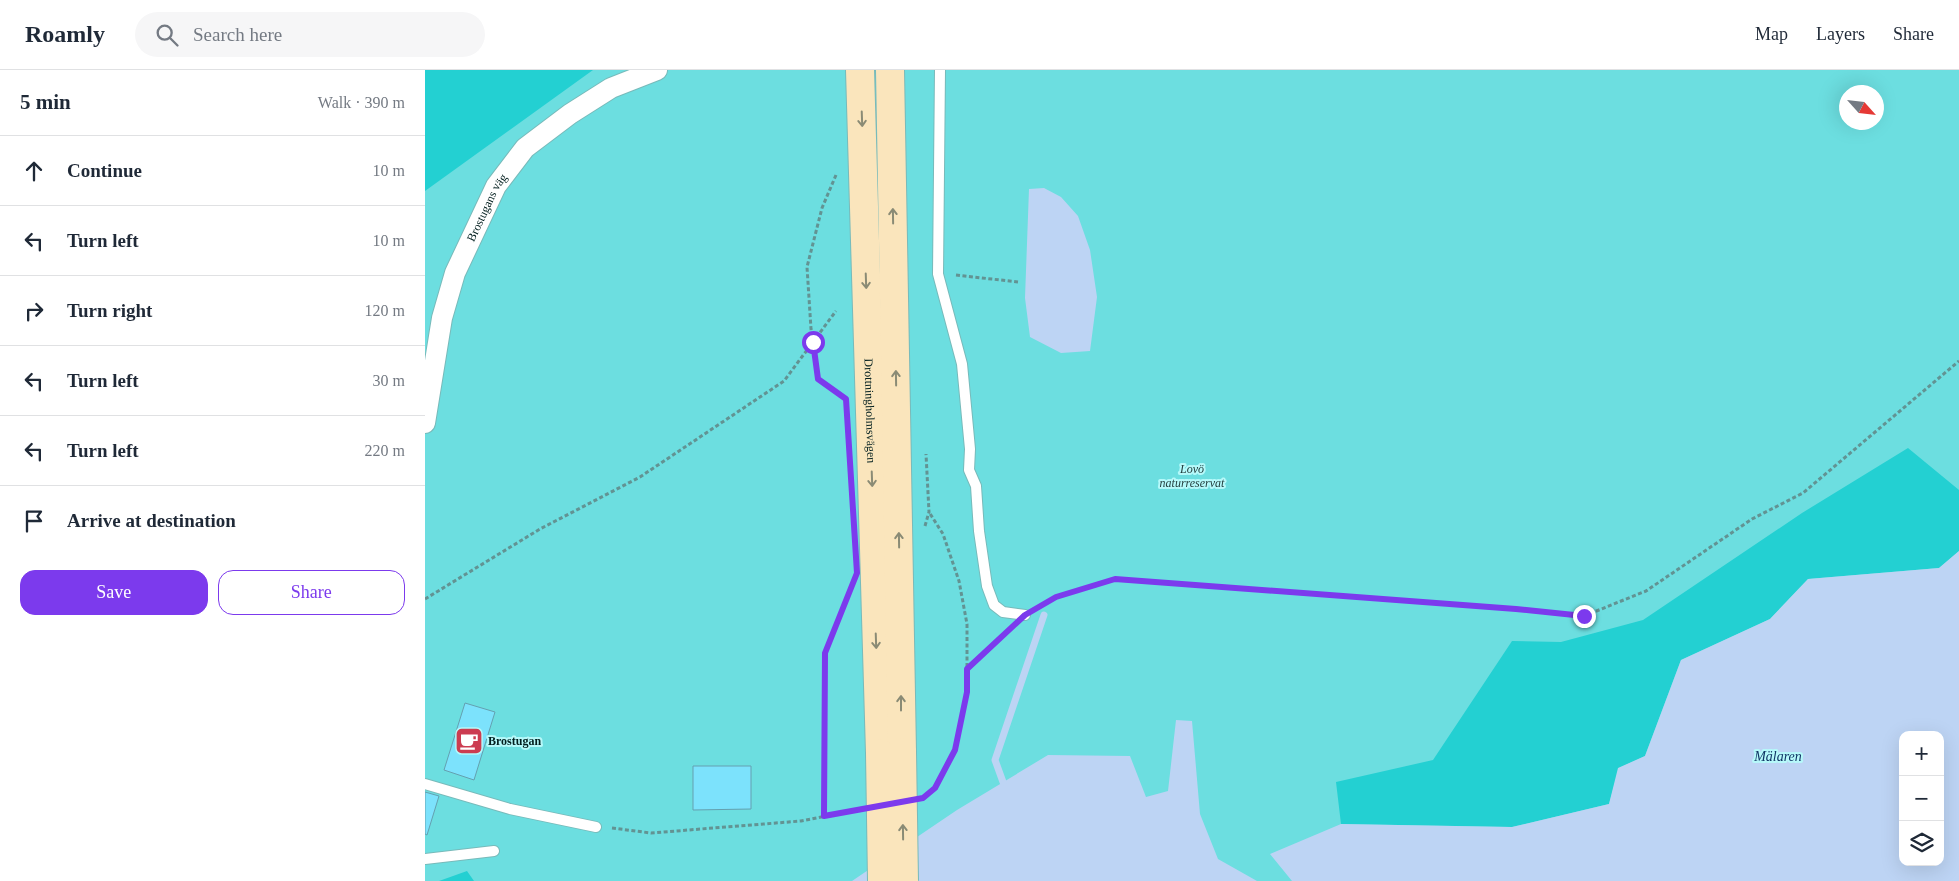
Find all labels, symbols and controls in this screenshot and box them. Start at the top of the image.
search box [135,12,485,57]
text: Roamly [25,21,105,47]
icon: search [153,21,181,49]
text: Search here [193,24,282,45]
text: Map [1755,24,1788,44]
text: Layers [1816,24,1865,44]
text: Share [1893,24,1934,44]
north arrow [1839,85,1884,130]
text: 5 min [20,90,71,114]
text: Walk · 390 m [318,94,405,111]
one-way arrow [857,110,866,126]
icon: ahead [20,157,48,185]
text: Continue [67,160,142,181]
text: 10 m [373,162,405,179]
street label: Brostugans väg [464,171,510,244]
one-way arrow [888,208,898,224]
icon: left [20,227,48,255]
text: Turn left [67,230,139,251]
text: 10 m [373,232,405,249]
one-way arrow [862,273,871,289]
icon: right [20,297,48,325]
text: Turn right [67,300,152,321]
text: 120 m [365,302,405,319]
route start [802,331,825,354]
street label: Drottningholmsvägen [861,358,879,463]
icon: left [20,367,48,395]
text: Turn left [67,370,139,391]
one-way arrow [891,370,901,386]
text: 30 m [373,372,405,389]
icon: left [20,437,48,465]
text: Turn left [67,440,139,461]
text: 220 m [365,442,405,459]
park label: Lovö naturreservat [1160,462,1225,490]
one-way arrow [867,470,877,486]
icon: arrive [20,507,48,535]
text: Arrive at destination [67,510,236,531]
one-way arrow [894,533,904,549]
button: Save [20,570,208,615]
button: Share [218,570,405,615]
route end [1573,605,1596,628]
one-way arrow [872,633,881,649]
one-way arrow [896,695,906,712]
cafe icon: Brostugan [454,726,484,756]
map controls [1899,731,1944,866]
button: + [1899,731,1944,776]
place label: Brostugan [488,734,541,748]
water label: Mälaren [1753,749,1802,764]
button: − [1899,776,1944,821]
button: layers [1899,821,1944,866]
one-way arrow [898,825,908,841]

